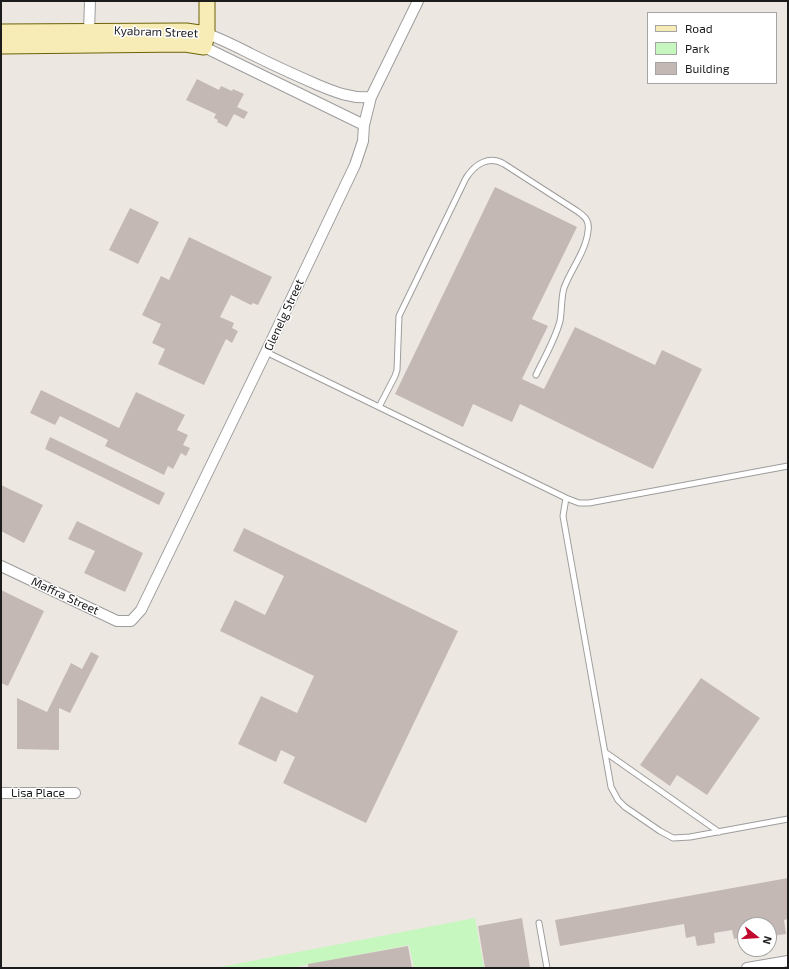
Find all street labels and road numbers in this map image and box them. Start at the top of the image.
street label: Kyabram Street [114,23,198,41]
street label: Glenelg Street [261,277,307,353]
street label: Maffra Street [29,574,101,618]
street label: Lisa Place [11,786,65,800]

